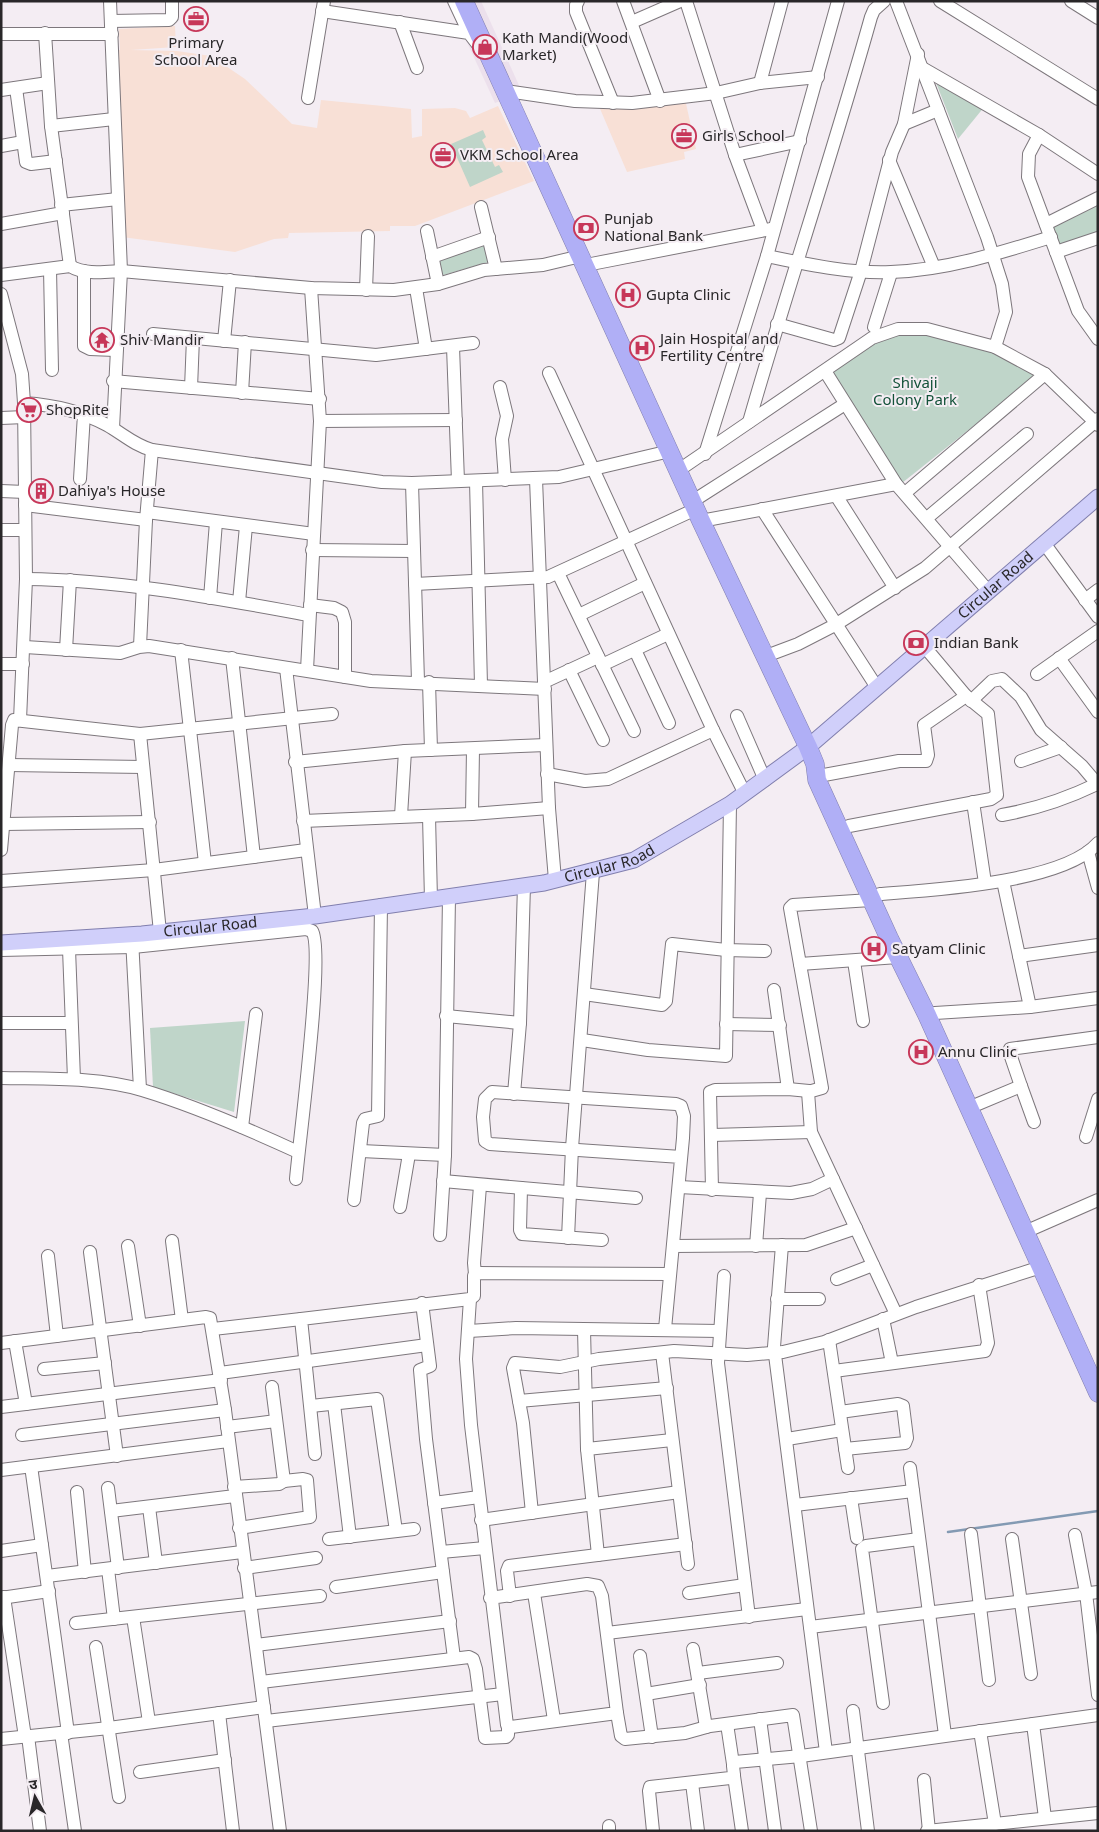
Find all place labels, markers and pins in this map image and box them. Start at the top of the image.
office icon: Primary School Area [183,6,209,32]
place label: Kath Mandi(Wood Market) [502,27,628,64]
place label: Primary School Area [155,32,237,69]
shop icon: Kath Mandi(Wood Market) [472,34,498,60]
office icon: Girls School [671,123,697,149]
place label: Girls School [702,125,785,145]
office icon: VKM School Area [430,142,456,168]
place label: VKM School Area [460,144,579,164]
place label: Punjab National Bank [604,208,703,245]
bank icon: Punjab National Bank [573,215,599,241]
hospital icon: Gupta Clinic [615,282,641,308]
place label: Gupta Clinic [646,284,731,304]
temple icon: Shiv Mandir [89,327,115,353]
place label: Jain Hospital and Fertility Centre [658,328,779,365]
place label: Shiv Mandir [120,329,203,349]
hospital icon: Jain Hospital and Fertility Centre [629,335,655,361]
supermarket icon: ShopRite [16,397,42,423]
place label: ShopRite [46,399,109,419]
building icon: Dahiya's House [28,478,54,504]
place label: Dahiya's House [58,480,166,500]
bank icon: Indian Bank [903,630,929,656]
place label: Indian Bank [934,632,1018,652]
hospital icon: Satyam Clinic [861,936,887,962]
place label: Satyam Clinic [892,938,986,958]
hospital icon: Annu Clinic [908,1039,934,1065]
place label: Annu Clinic [938,1041,1017,1061]

